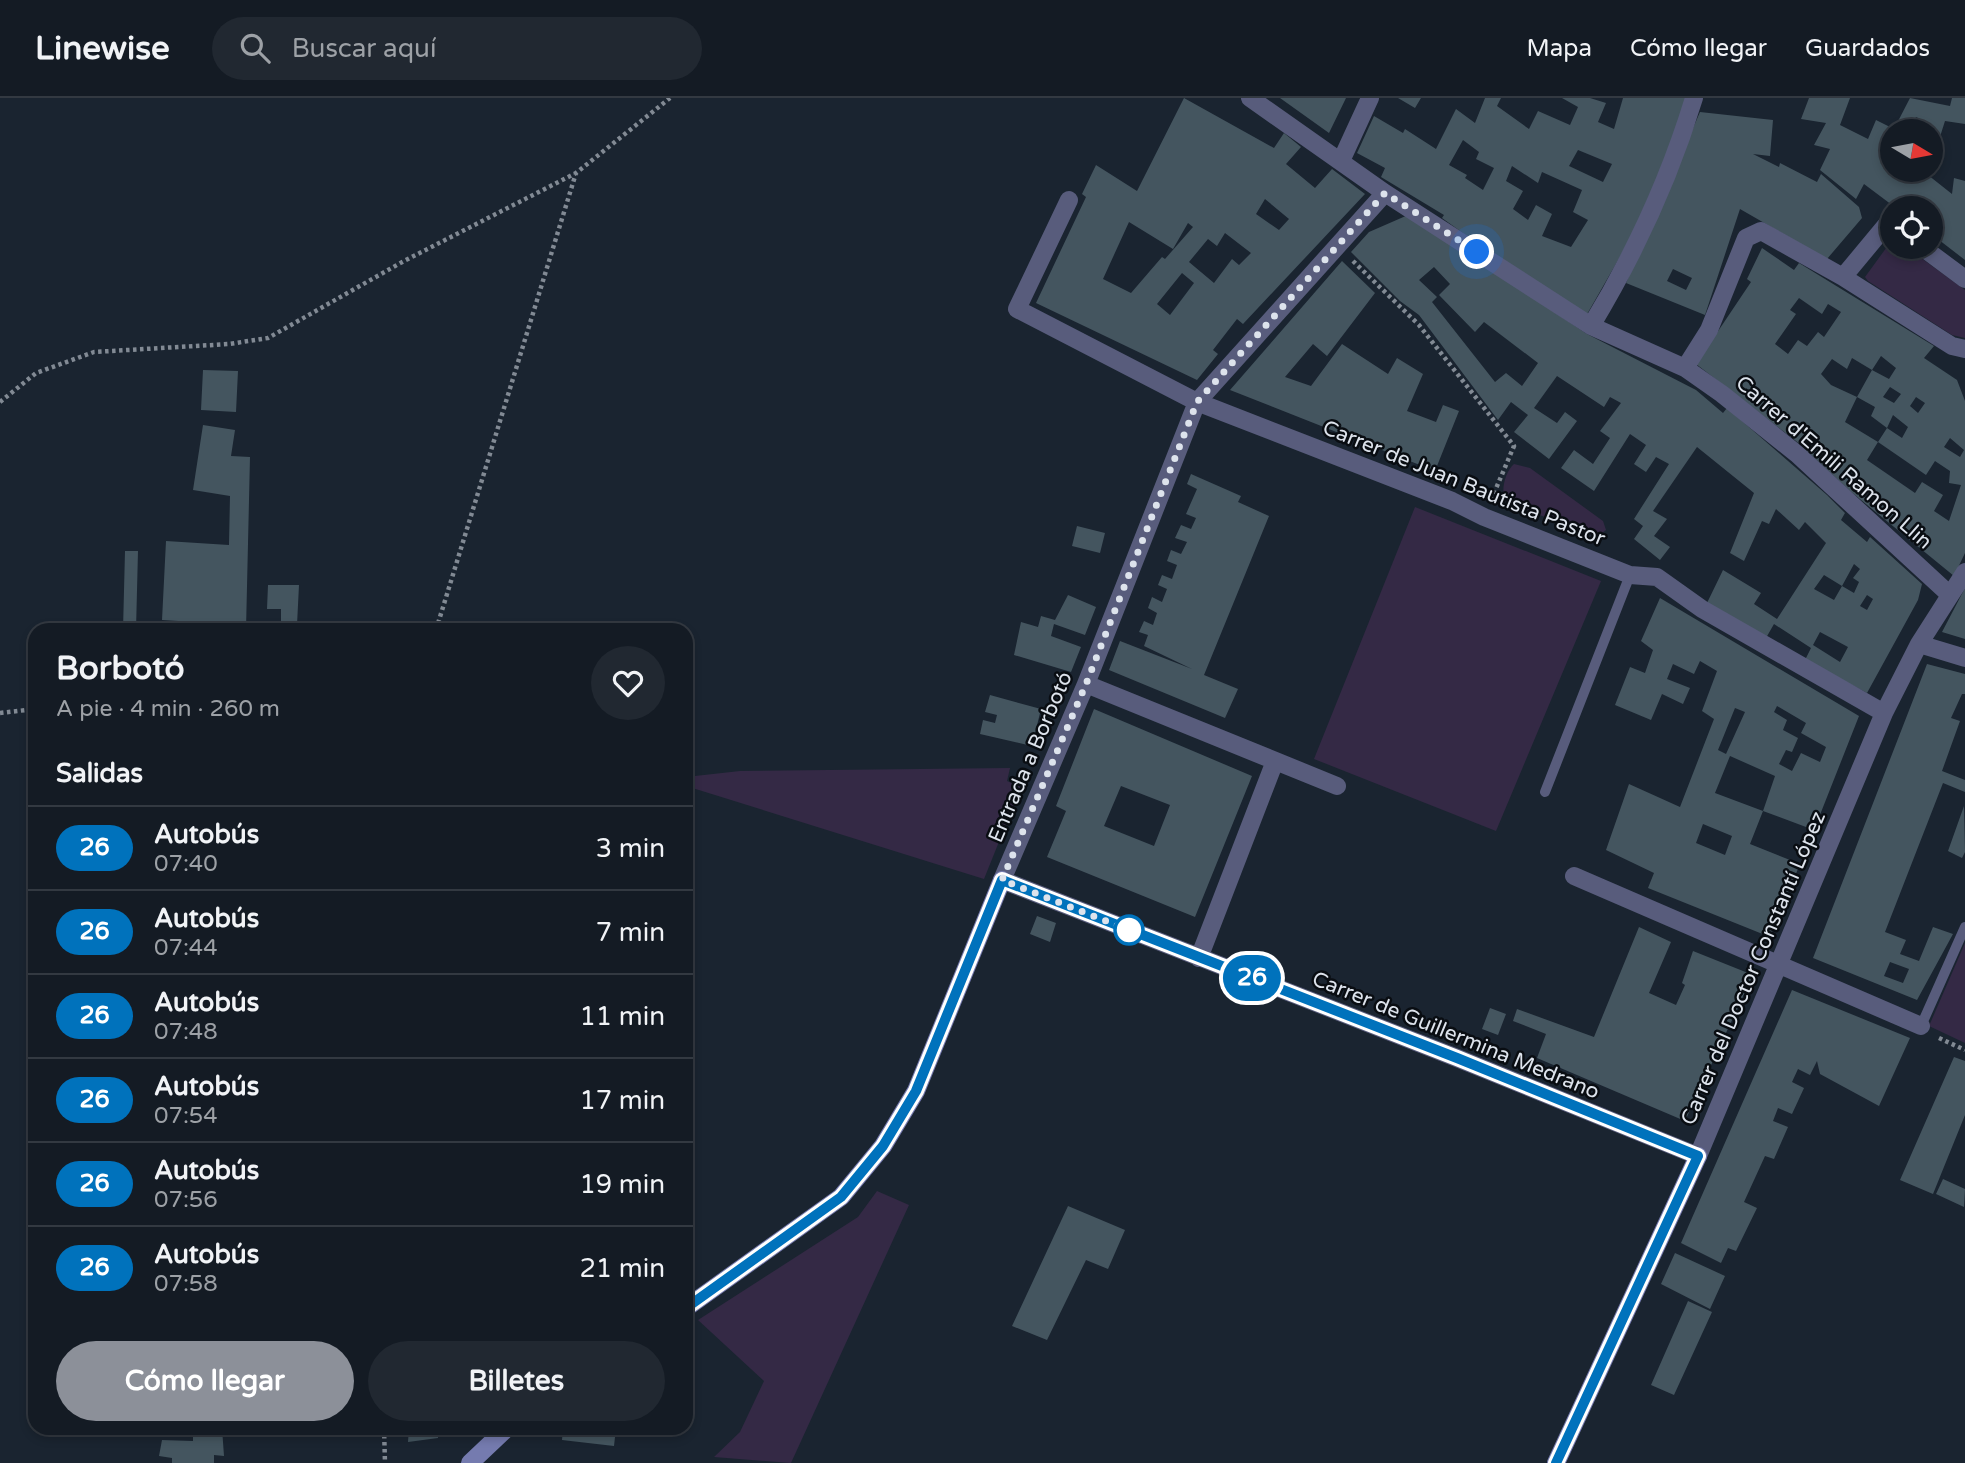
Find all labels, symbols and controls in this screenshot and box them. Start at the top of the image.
search box [212,17,702,80]
text: Linewise [35,29,170,68]
icon: search [236,29,274,67]
text: Buscar aquí [292,33,436,64]
text: Mapa [1527,34,1592,63]
text: Cómo llegar [1630,34,1767,63]
text: Guardados [1805,34,1930,63]
north arrow [1880,119,1942,182]
map controls [1880,119,1943,259]
button: locate [1880,196,1943,259]
your location [1459,234,1494,269]
street label: Carrer d'Emili Ramon Llin [1731,370,1937,554]
street label: Carrer de Juan Bautista Pastor [1319,415,1609,552]
button: heart [591,646,665,720]
text: Borbotó [56,649,185,688]
street label: Entrada a Borbotó [983,668,1078,846]
text: A pie · 4 min · 260 m [56,695,280,723]
text: Salidas [56,758,143,789]
street label: Carrer del Doctor Constantí López [1676,808,1831,1129]
text: Autobús [154,819,259,850]
text: 26 [79,833,110,862]
text: 3 min [596,833,665,864]
text: 07:40 [154,850,218,878]
text: Autobús [154,903,259,934]
unlabelled marker [1114,915,1144,945]
text: 26 [79,917,110,946]
text: 7 min [596,917,665,948]
text: 07:44 [154,934,218,962]
line badge: 26 [1220,955,1284,1001]
text: 26 [1237,963,1267,992]
street label: Carrer de Guillermina Medrano [1309,966,1603,1105]
text: Autobús [154,987,259,1018]
text: 26 [79,1001,110,1030]
text: 11 min [579,1001,665,1032]
text: 07:48 [154,1018,218,1046]
text: Autobús [154,1071,259,1102]
text: 26 [79,1085,110,1114]
text: 17 min [579,1085,665,1116]
text: 07:54 [154,1102,218,1130]
text: Autobús [154,1155,259,1186]
text: 26 [79,1169,110,1198]
text: 19 min [579,1169,665,1200]
text: 07:56 [154,1186,218,1214]
text: Autobús [154,1239,259,1270]
text: 26 [79,1253,110,1282]
text: 21 min [579,1253,665,1284]
text: 07:58 [154,1270,218,1298]
button: Cómo llegar [56,1341,354,1421]
button: Billetes [368,1341,665,1421]

